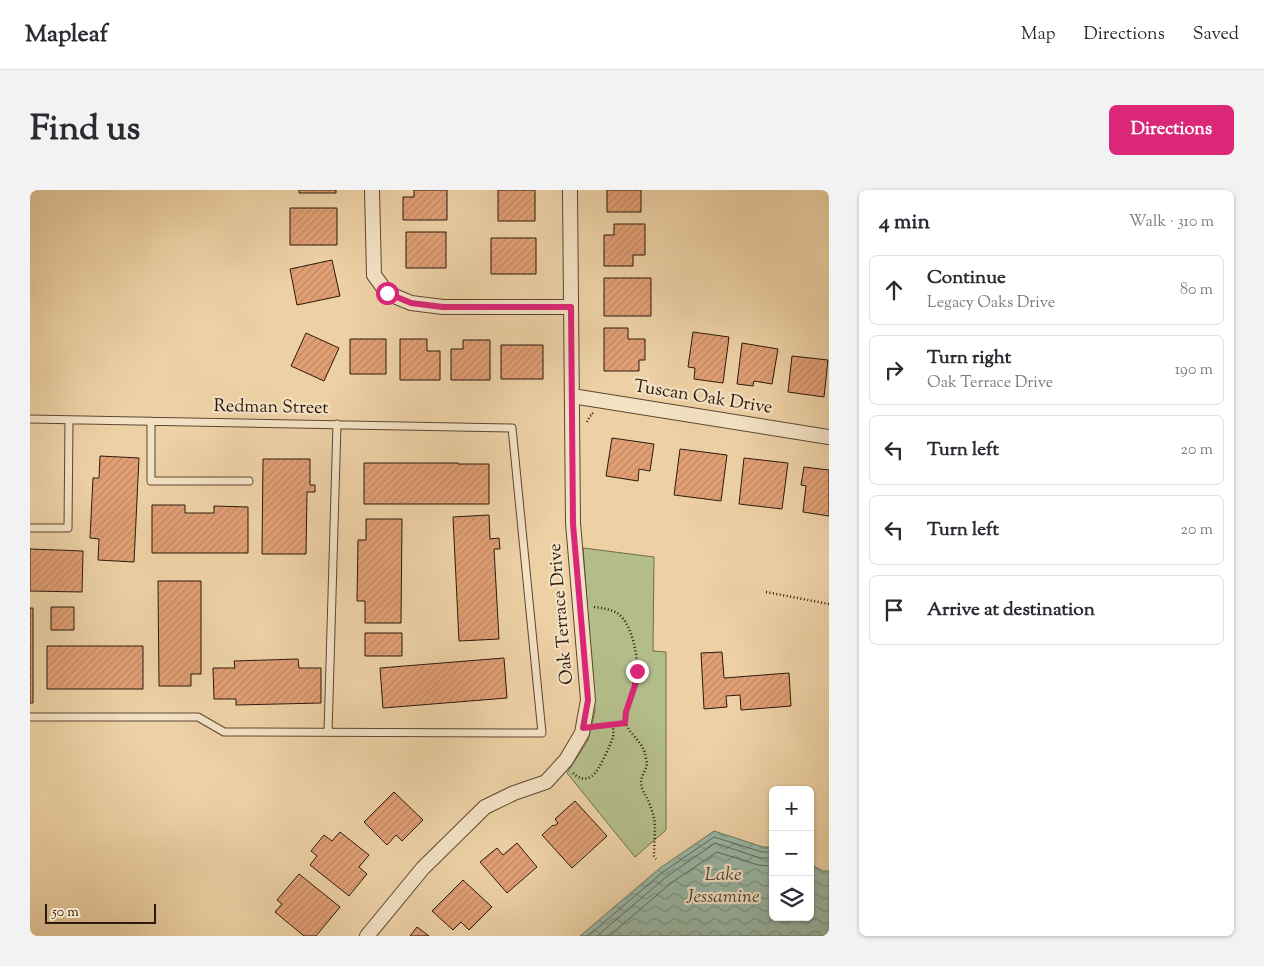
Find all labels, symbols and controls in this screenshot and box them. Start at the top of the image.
text: Mapleaf [25,18,108,52]
text: Map [1021,22,1056,48]
text: Directions [1084,22,1165,48]
text: Saved [1193,22,1239,48]
text: Find us [30,105,140,156]
button: Directions [1109,105,1234,155]
text: 4 min [879,208,930,238]
text: Walk · 310 m [1129,211,1214,234]
text: Continue [927,265,1006,292]
icon: ahead [880,276,908,304]
text: 80 m [1180,279,1213,302]
route start [376,282,399,305]
text: Legacy Oaks Drive [927,292,1055,315]
text: Turn right [927,345,1011,372]
icon: right [880,356,908,384]
text: 190 m [1175,359,1213,382]
text: Oak Terrace Drive [927,372,1053,395]
street label: Tuscan Oak Drive [632,374,774,422]
street label: Redman Street [213,394,329,422]
icon: left [880,436,908,464]
text: Turn left [927,437,999,464]
text: 20 m [1180,439,1213,462]
icon: left [880,516,908,544]
text: Turn left [927,517,999,544]
text: 20 m [1180,519,1213,542]
street label: Oak Terrace Drive [543,542,581,686]
icon: arrive [880,596,908,624]
text: Arrive at destination [927,597,1095,624]
route end [626,660,649,683]
map controls [769,786,814,921]
button: + [769,786,814,831]
button: − [769,831,814,876]
water label: Lake Jessamine [685,862,760,911]
button: layers [769,876,814,921]
scale bar [45,901,156,924]
text: 50 m [52,903,79,923]

